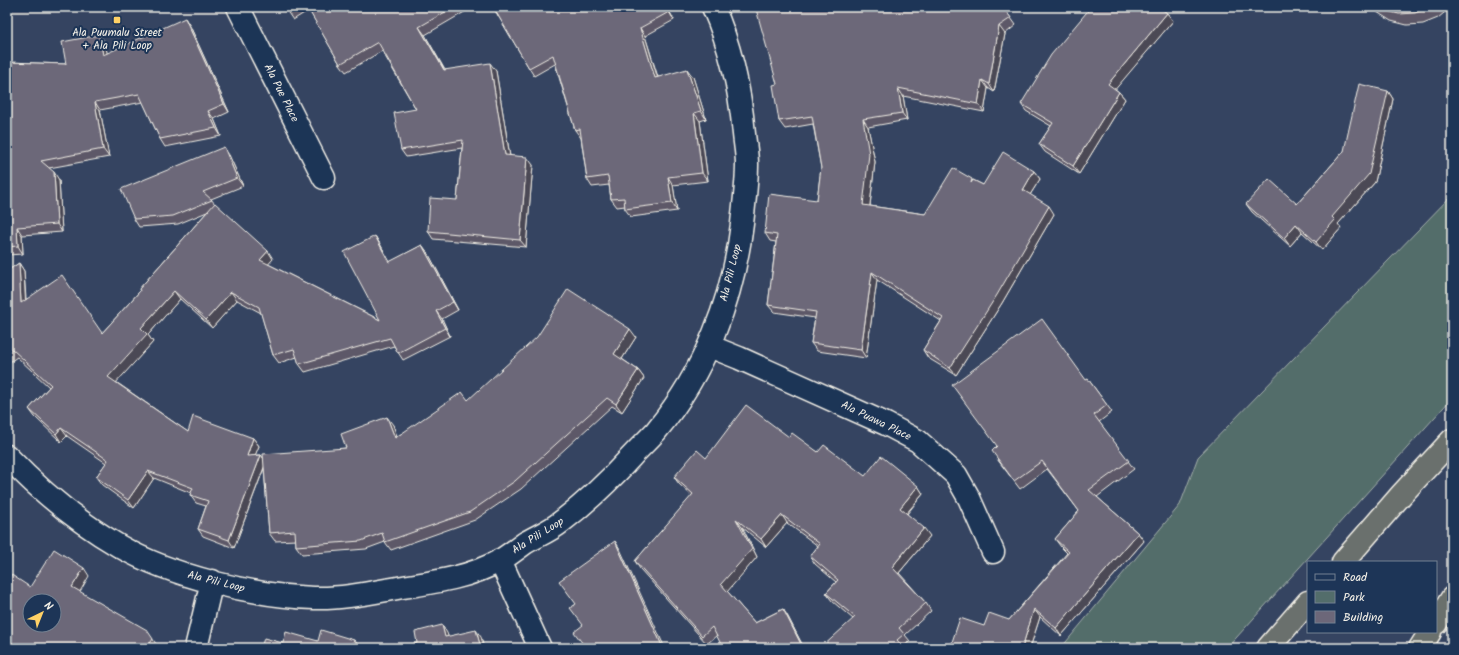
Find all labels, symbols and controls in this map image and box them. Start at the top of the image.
marker: Ala Puumalu Street + Ala Pili Loop [112,15,122,25]
place label: Ala Puumalu Street + Ala Pili Loop [72,24,163,55]
street label: Ala Pue Place [259,61,303,125]
street label: Ala Pili Loop [715,242,747,304]
street label: Ala Puawa Place [838,396,914,446]
street label: Ala Pili Loop [508,512,568,559]
legend [1307,561,1437,633]
street label: Ala Pili Loop [185,566,247,598]
text: Road [1343,568,1368,587]
text: Park [1343,588,1365,607]
north arrow [22,593,62,633]
text: N [39,597,57,615]
text: Building [1343,608,1383,627]

